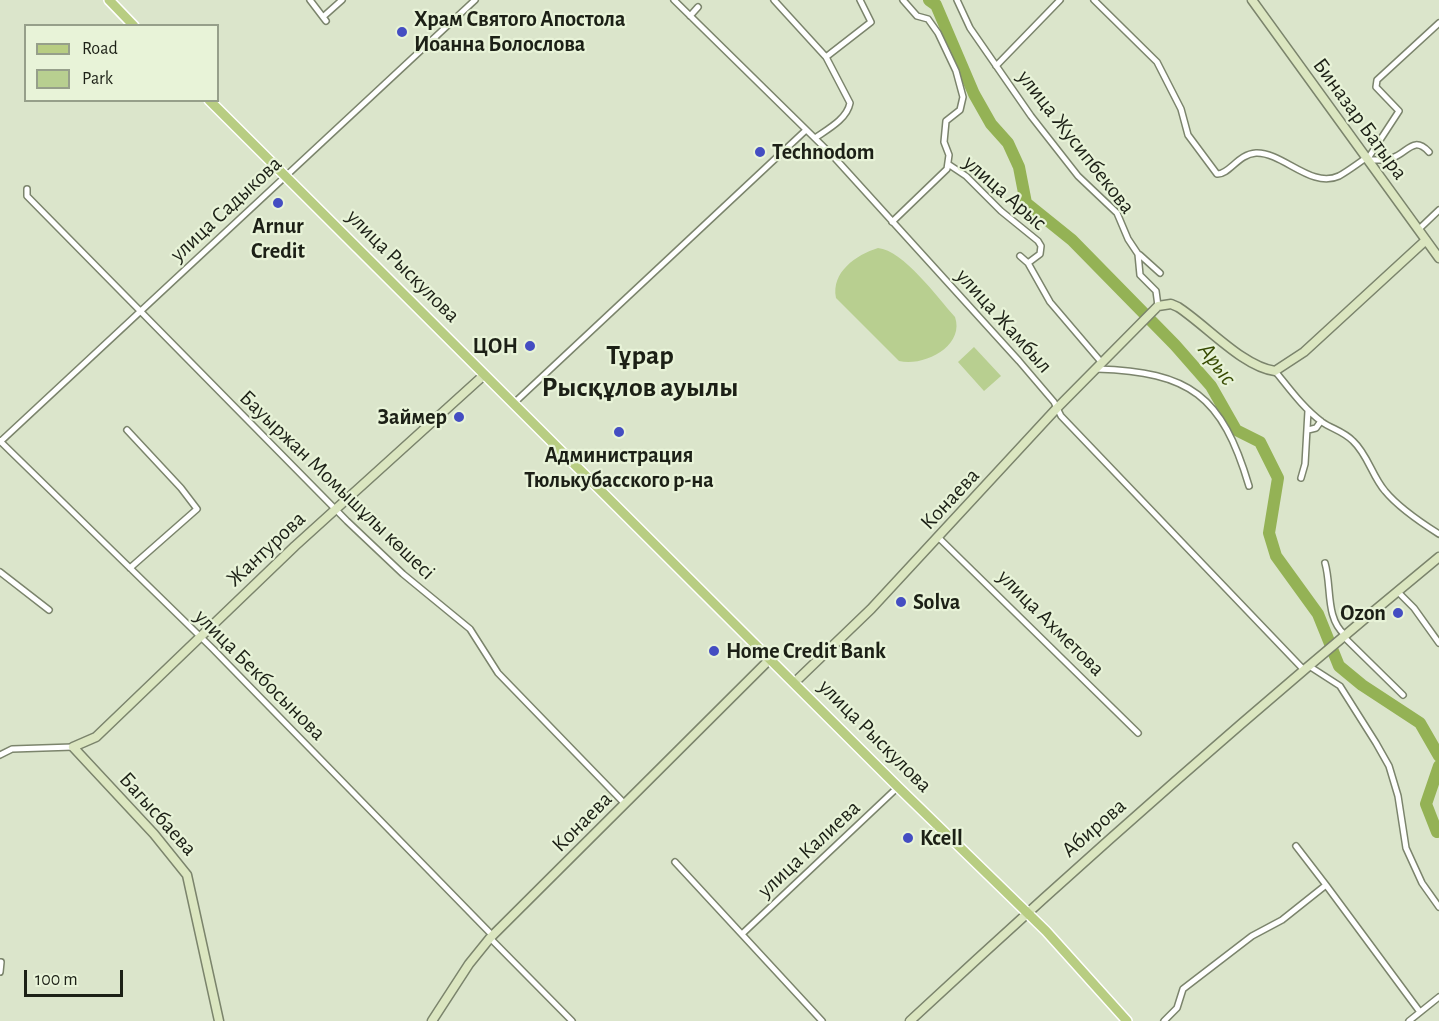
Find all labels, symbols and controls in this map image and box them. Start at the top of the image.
place label: Храм Святого Апостола Иоанна Болослова [414,6,625,57]
legend [24,24,219,102]
marker: Храм Святого Апостола Иоанна Болослова [395,25,409,39]
text: Road [82,40,118,58]
street label: Биназар Батыра [1307,53,1413,185]
street label: улица Жусипбекова [1012,65,1140,219]
text: Park [82,70,113,88]
place label: Technodom [772,139,875,165]
marker: Technodom [753,145,767,159]
street label: улица Арыс [958,150,1052,236]
street label: улица Садыкова [165,151,287,267]
marker: Arnur Credit [271,196,285,210]
street label: улица Рыскулова [341,204,465,328]
place label: Arnur Credit [251,213,305,264]
street label: улица Жамбыл [950,263,1058,379]
place label: ЦОН [473,333,518,359]
water label: Арыс [1191,337,1243,391]
marker: ЦОН [523,339,537,353]
district label: Тұрар Рысқұлов ауылы [542,339,738,405]
street label: Бауыржан Момышұлы көшесі [234,384,440,586]
place label: Займер [377,404,447,430]
marker: Займер [452,410,466,424]
marker: Администрация Тюлькубасского р-на [612,425,626,439]
place label: Администрация Тюлькубасского р-на [524,442,714,494]
street label: Конаева [915,463,985,535]
street label: Жантурова [221,506,311,592]
street label: улица Ахметова [992,564,1110,682]
place label: Solva [913,589,960,615]
marker: Solva [894,595,908,609]
place label: Ozon [1340,600,1386,626]
street label: улица Бекбосынова [189,604,331,746]
marker: Ozon [1391,606,1405,620]
place label: Home Credit Bank [726,638,886,664]
marker: Home Credit Bank [707,644,721,658]
street label: улица Рыскулова [813,674,937,798]
street label: Багысбаева [113,767,203,861]
street label: Конаева [546,786,618,858]
street label: Абирова [1056,793,1132,863]
street label: улица Калиева [752,795,866,903]
place label: Kcell [920,825,963,851]
marker: Kcell [901,831,915,845]
scale bar [27,958,126,996]
text: 100 m [35,971,78,989]

